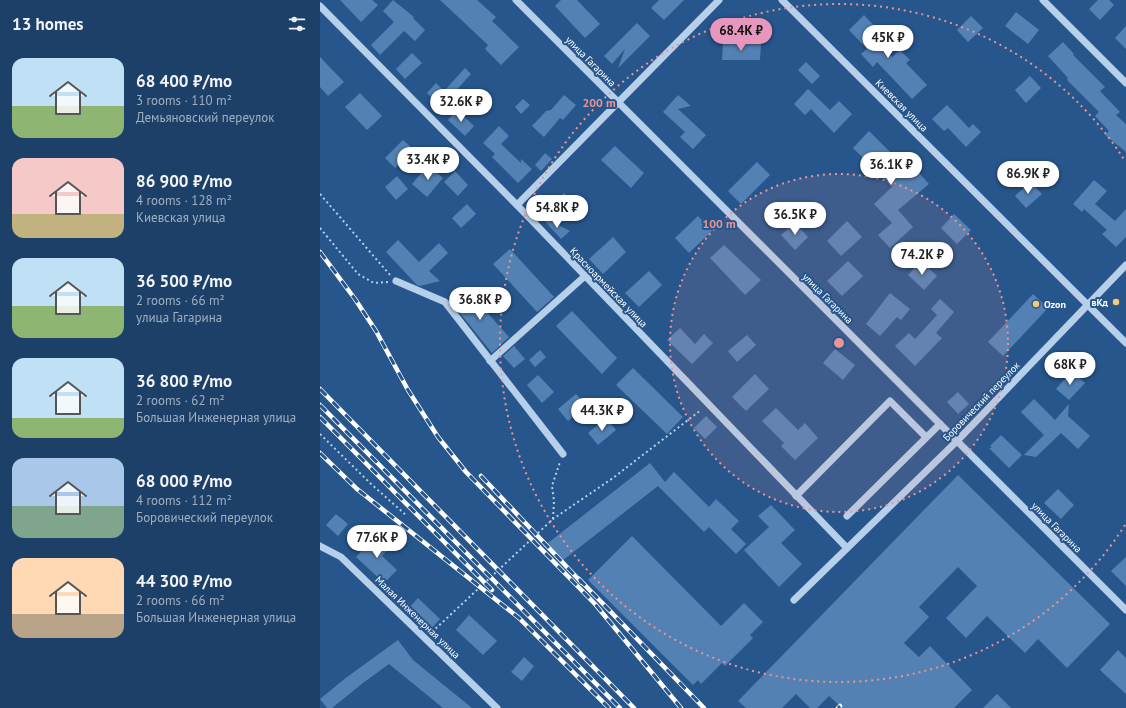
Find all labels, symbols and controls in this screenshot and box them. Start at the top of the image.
text: 13 homes [12,13,83,35]
icon: filters [286,13,308,35]
pin: 68.4K ₽ [704,18,778,52]
text: 68.4K ₽ [719,22,763,39]
pin: 45K ₽ [860,25,916,59]
text: 45K ₽ [871,29,905,46]
street label: улица Гагарина [563,33,619,89]
text: 68 400 ₽/mo [136,70,232,92]
icon: home [44,74,92,122]
street label: Киевская улица [873,76,931,134]
pin: 32.6K ₽ [424,89,498,123]
text: 3 rooms · 110 m² [136,92,232,109]
text: 32.6K ₽ [439,93,483,110]
text: 200 m [582,95,616,110]
text: Демьяновский переулок [136,109,274,126]
pin: 33.4K ₽ [391,147,465,181]
text: 33.4K ₽ [406,151,450,168]
pin: 36.1K ₽ [854,152,928,186]
text: 36.1K ₽ [869,156,913,173]
pin: 86.9K ₽ [991,161,1065,195]
text: 86.9K ₽ [1006,165,1050,182]
text: 86 900 ₽/mo [136,170,232,192]
icon: home [44,174,92,222]
text: 4 rooms · 128 m² [136,192,232,209]
pin: 54.8K ₽ [520,195,594,229]
text: 54.8K ₽ [535,199,579,216]
pin: 36.5K ₽ [758,202,832,236]
text: 36.5K ₽ [773,206,817,223]
text: Киевская улица [136,209,225,226]
text: 100 m [702,216,736,231]
pin: 74.2K ₽ [885,242,959,276]
street label: Красноармейская улица [567,245,650,330]
text: 74.2K ₽ [900,246,944,263]
text: 36 500 ₽/mo [136,270,232,292]
street label: улица Гагарина [800,270,856,326]
icon: home [44,274,92,322]
pin: 36.8K ₽ [443,287,517,321]
text: 36.8K ₽ [458,291,502,308]
text: 2 rooms · 66 m² [136,292,225,309]
place label: вКд [1091,296,1108,309]
marker: вКд [1111,297,1121,307]
place label: Ozon [1044,298,1066,311]
marker: Ozon [1031,299,1041,309]
text: улица Гагарина [136,309,222,326]
centre of rings [832,336,846,350]
pin: 68K ₽ [1042,352,1098,386]
text: 68K ₽ [1053,356,1087,373]
street label: Боровический переулок [940,359,1023,444]
text: 36 800 ₽/mo [136,370,232,392]
icon: home [44,374,92,422]
text: 2 rooms · 62 m² [136,392,225,409]
pin: 44.3K ₽ [565,398,639,432]
text: 44.3K ₽ [580,402,624,419]
text: Большая Инженерная улица [136,409,296,426]
text: 68 000 ₽/mo [136,470,232,492]
icon: home [44,474,92,522]
text: 4 rooms · 112 m² [136,492,232,509]
street label: улица Гагарина [1029,499,1085,555]
text: Боровический переулок [136,509,273,526]
pin: 77.6K ₽ [340,525,414,559]
text: 77.6K ₽ [356,529,398,546]
text: 44 300 ₽/mo [136,570,232,592]
street label: Малая Инженерная улица [372,573,463,661]
icon: home [44,574,92,622]
text: 2 rooms · 66 m² [136,592,225,609]
text: Большая Инженерная улица [136,609,296,626]

